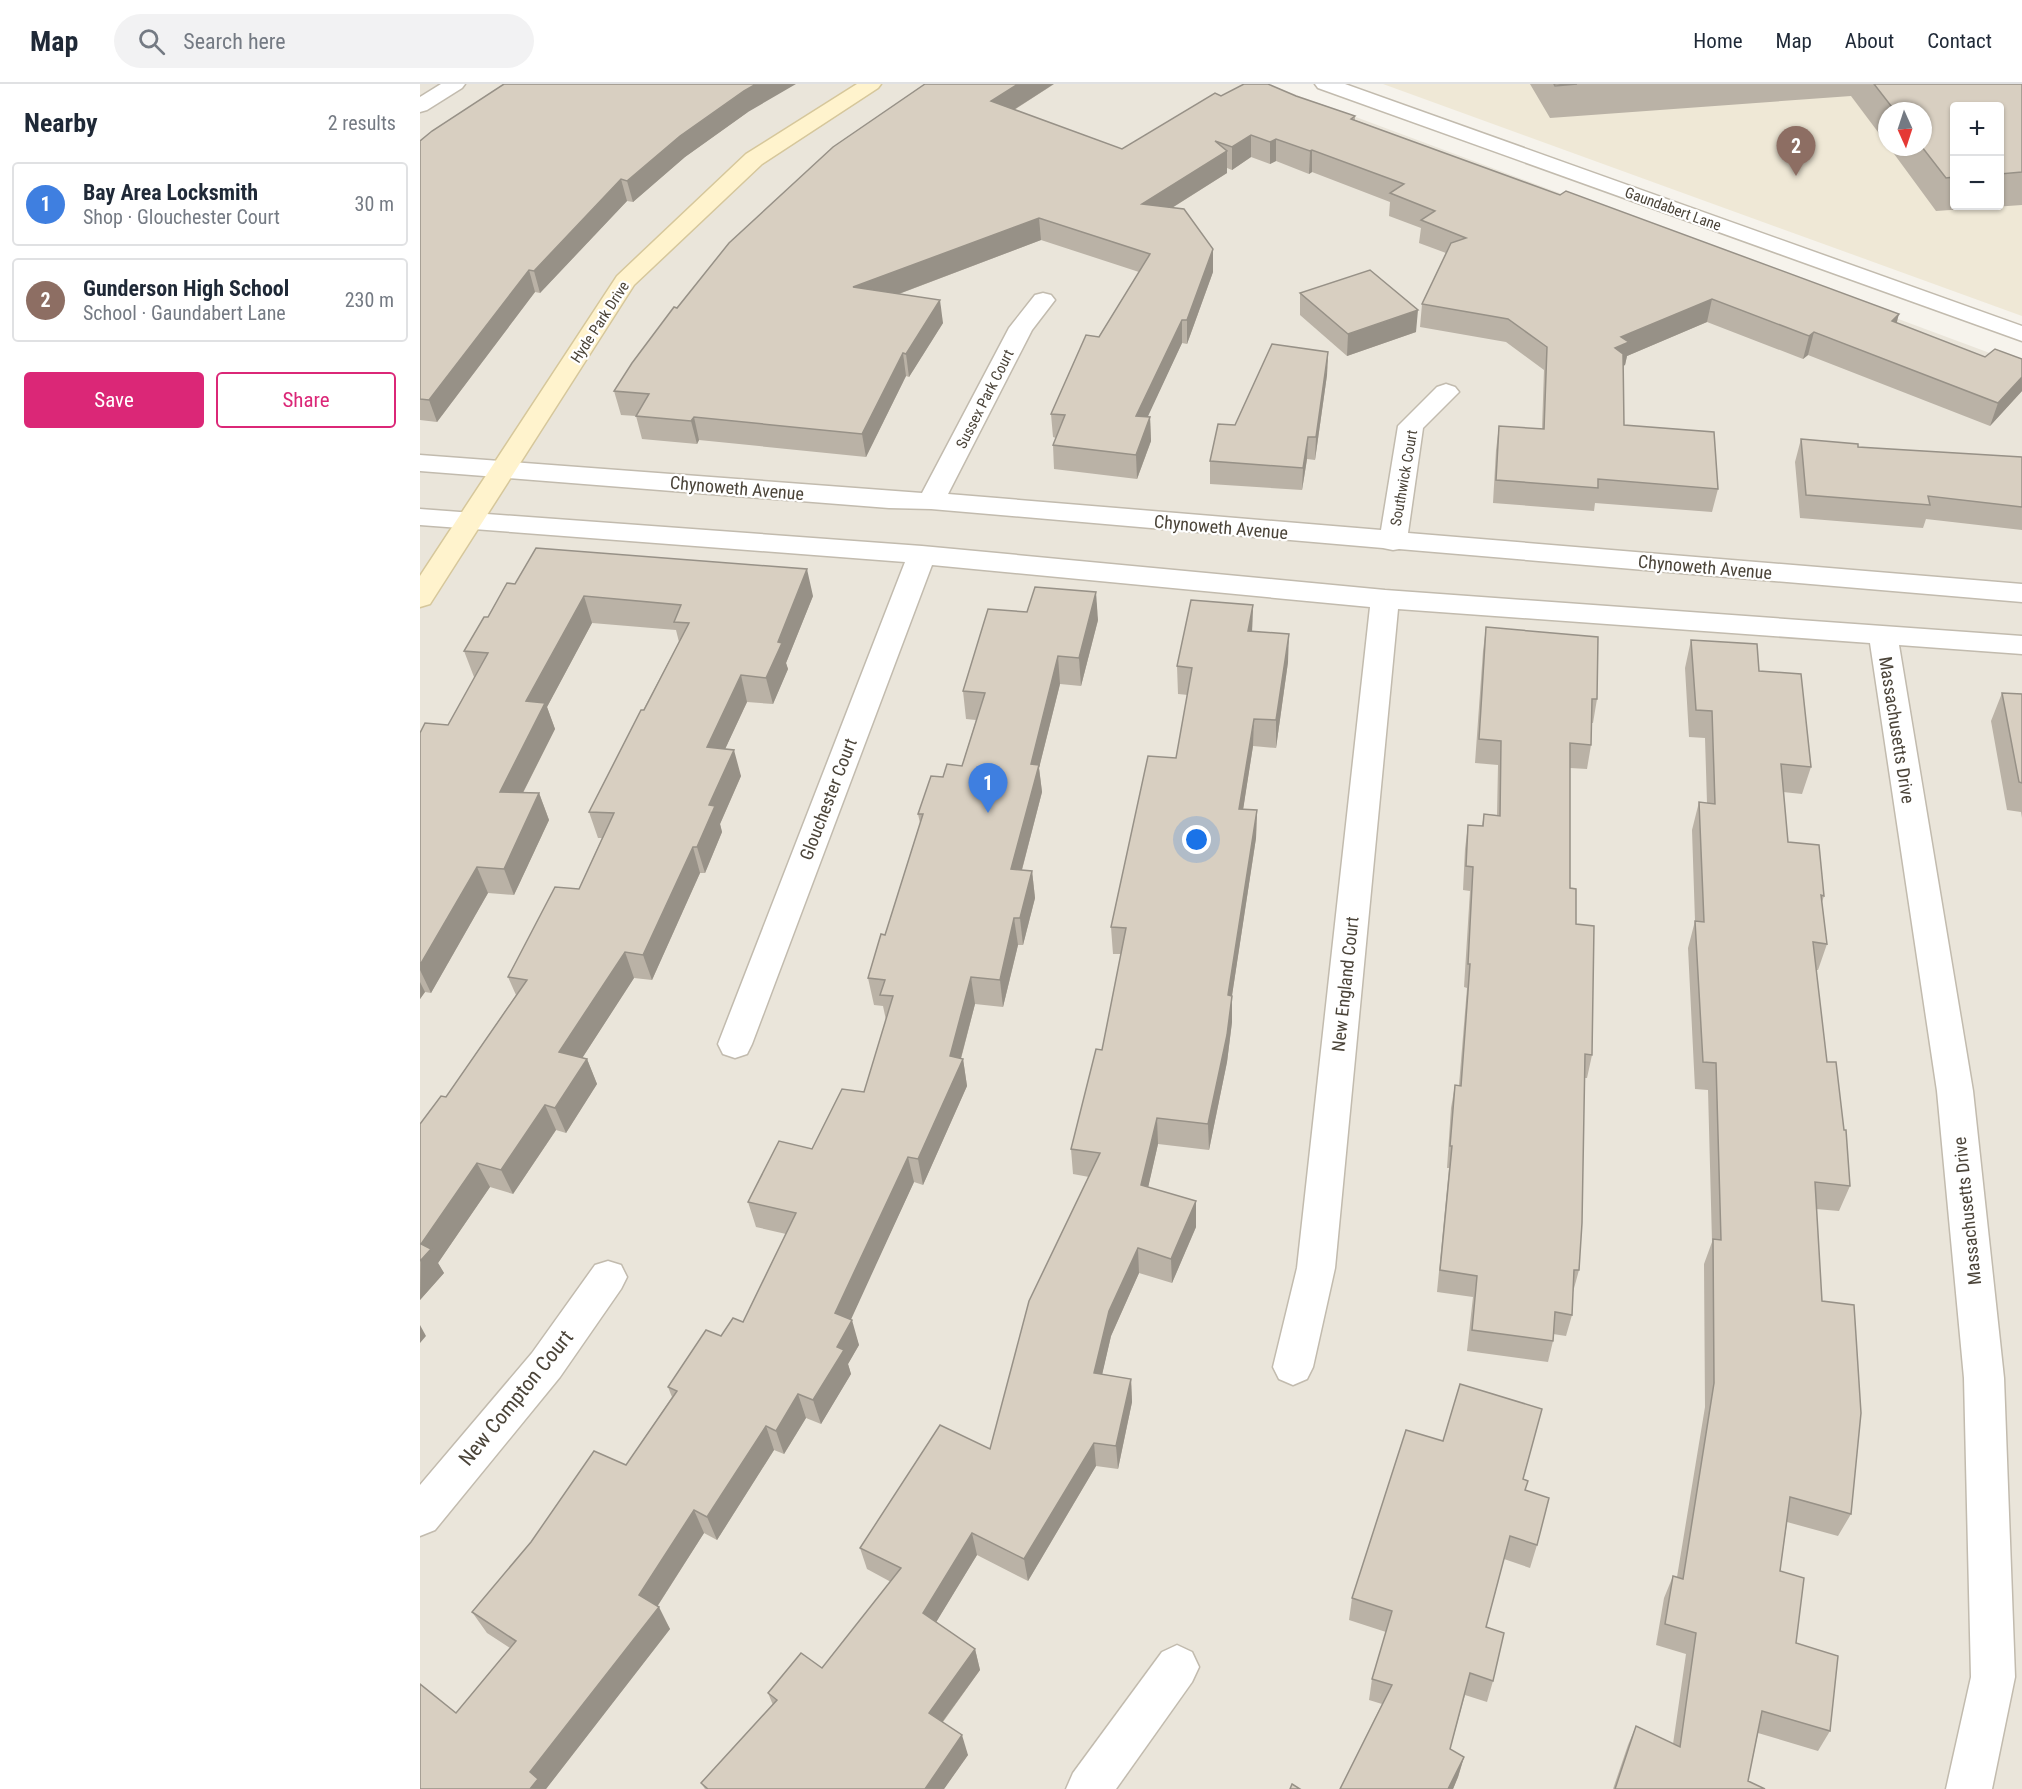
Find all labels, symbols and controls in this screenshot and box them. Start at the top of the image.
search box [114,14,534,68]
text: Map [30,25,78,58]
icon: search [135,25,168,58]
text: Search here [183,29,286,54]
text: Home [1693,29,1743,53]
text: Map [1776,29,1812,53]
text: About [1845,29,1894,53]
text: Contact [1927,29,1992,53]
north arrow [1878,102,1932,156]
map controls [1950,102,2004,210]
button: + [1950,102,2004,156]
text: Nearby [24,108,98,138]
text: 2 results [328,111,396,135]
pin: 2 [1776,126,1816,176]
button: − [1950,156,2004,210]
text: Bay Area Locksmith [83,180,258,205]
street label: Gaundabert Lane [1622,183,1724,235]
text: 1 [40,192,51,216]
text: 30 m [355,192,394,216]
text: Shop · Glouchester Court [83,205,280,229]
text: Gunderson High School [83,276,289,301]
street label: Hyde Park Drive [567,278,633,366]
text: 2 [40,288,51,312]
text: 230 m [345,288,394,312]
text: School · Gaundabert Lane [83,301,286,325]
street label: Sussex Park Court [952,347,1018,451]
button: Save [24,372,204,428]
button: Share [216,372,396,428]
street label: Southwick Court [1387,429,1421,527]
street label: Chynoweth Avenue [669,472,805,504]
street label: Chynoweth Avenue [1153,511,1289,543]
street label: Chynoweth Avenue [1637,551,1773,583]
street label: Massachusetts Drive [1875,655,1919,805]
street label: Glouchester Court [795,735,861,863]
pin: 1 [968,764,1008,813]
your location [1182,825,1211,854]
street label: New England Court [1327,915,1363,1053]
street label: Massachusetts Drive [1949,1136,1985,1286]
street label: New Compton Court [454,1325,578,1471]

